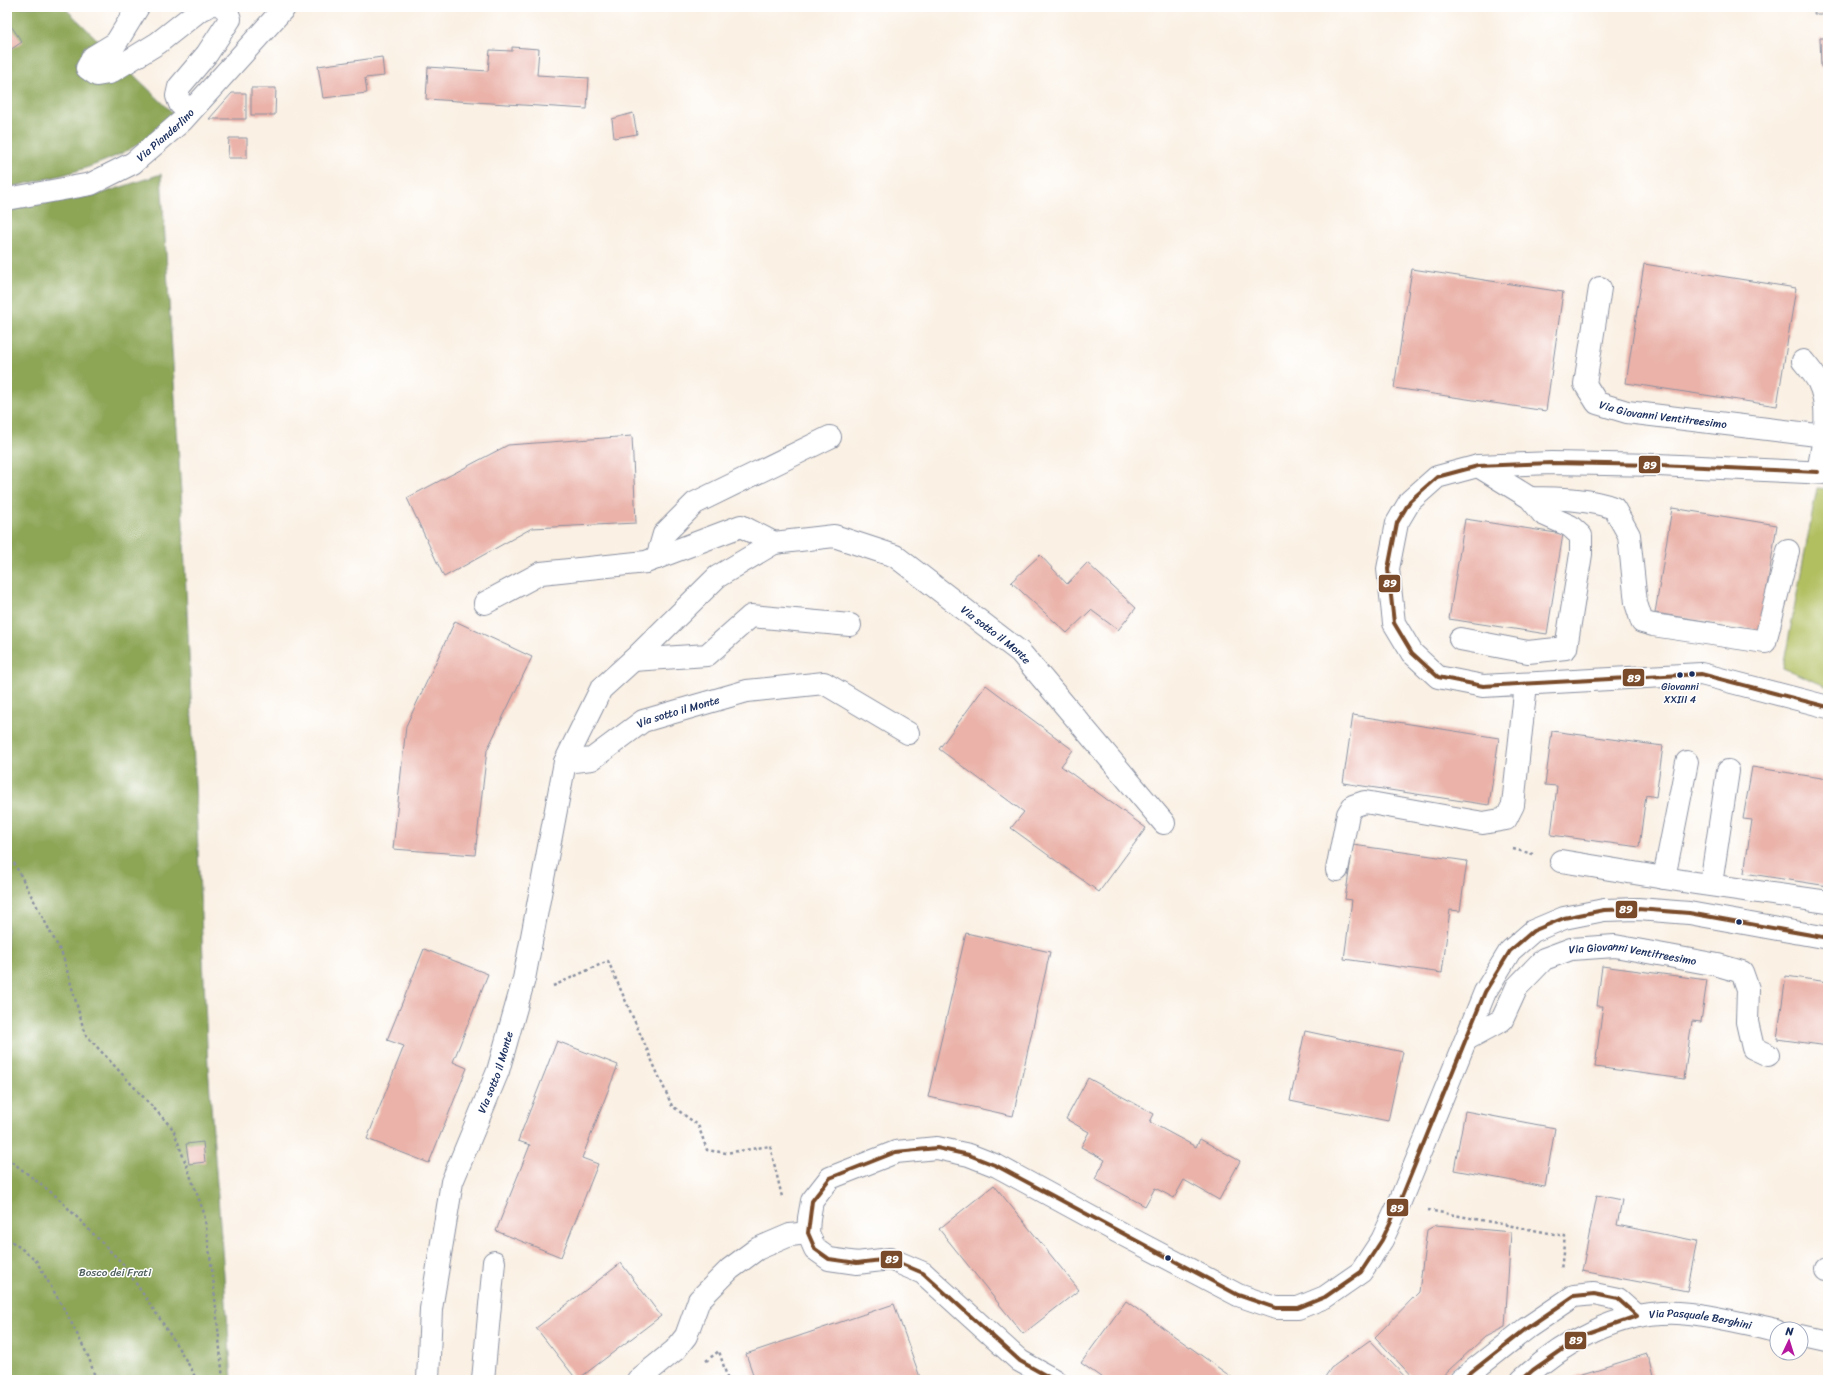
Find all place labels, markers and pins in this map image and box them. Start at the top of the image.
unlabelled marker [1687,669,1697,679]
marker: Giovanni XXIII 4 [1675,670,1685,680]
place label: Giovanni XXIII 4 [1661,678,1700,709]
unlabelled marker [1734,917,1744,927]
unlabelled marker [1163,1253,1173,1263]

